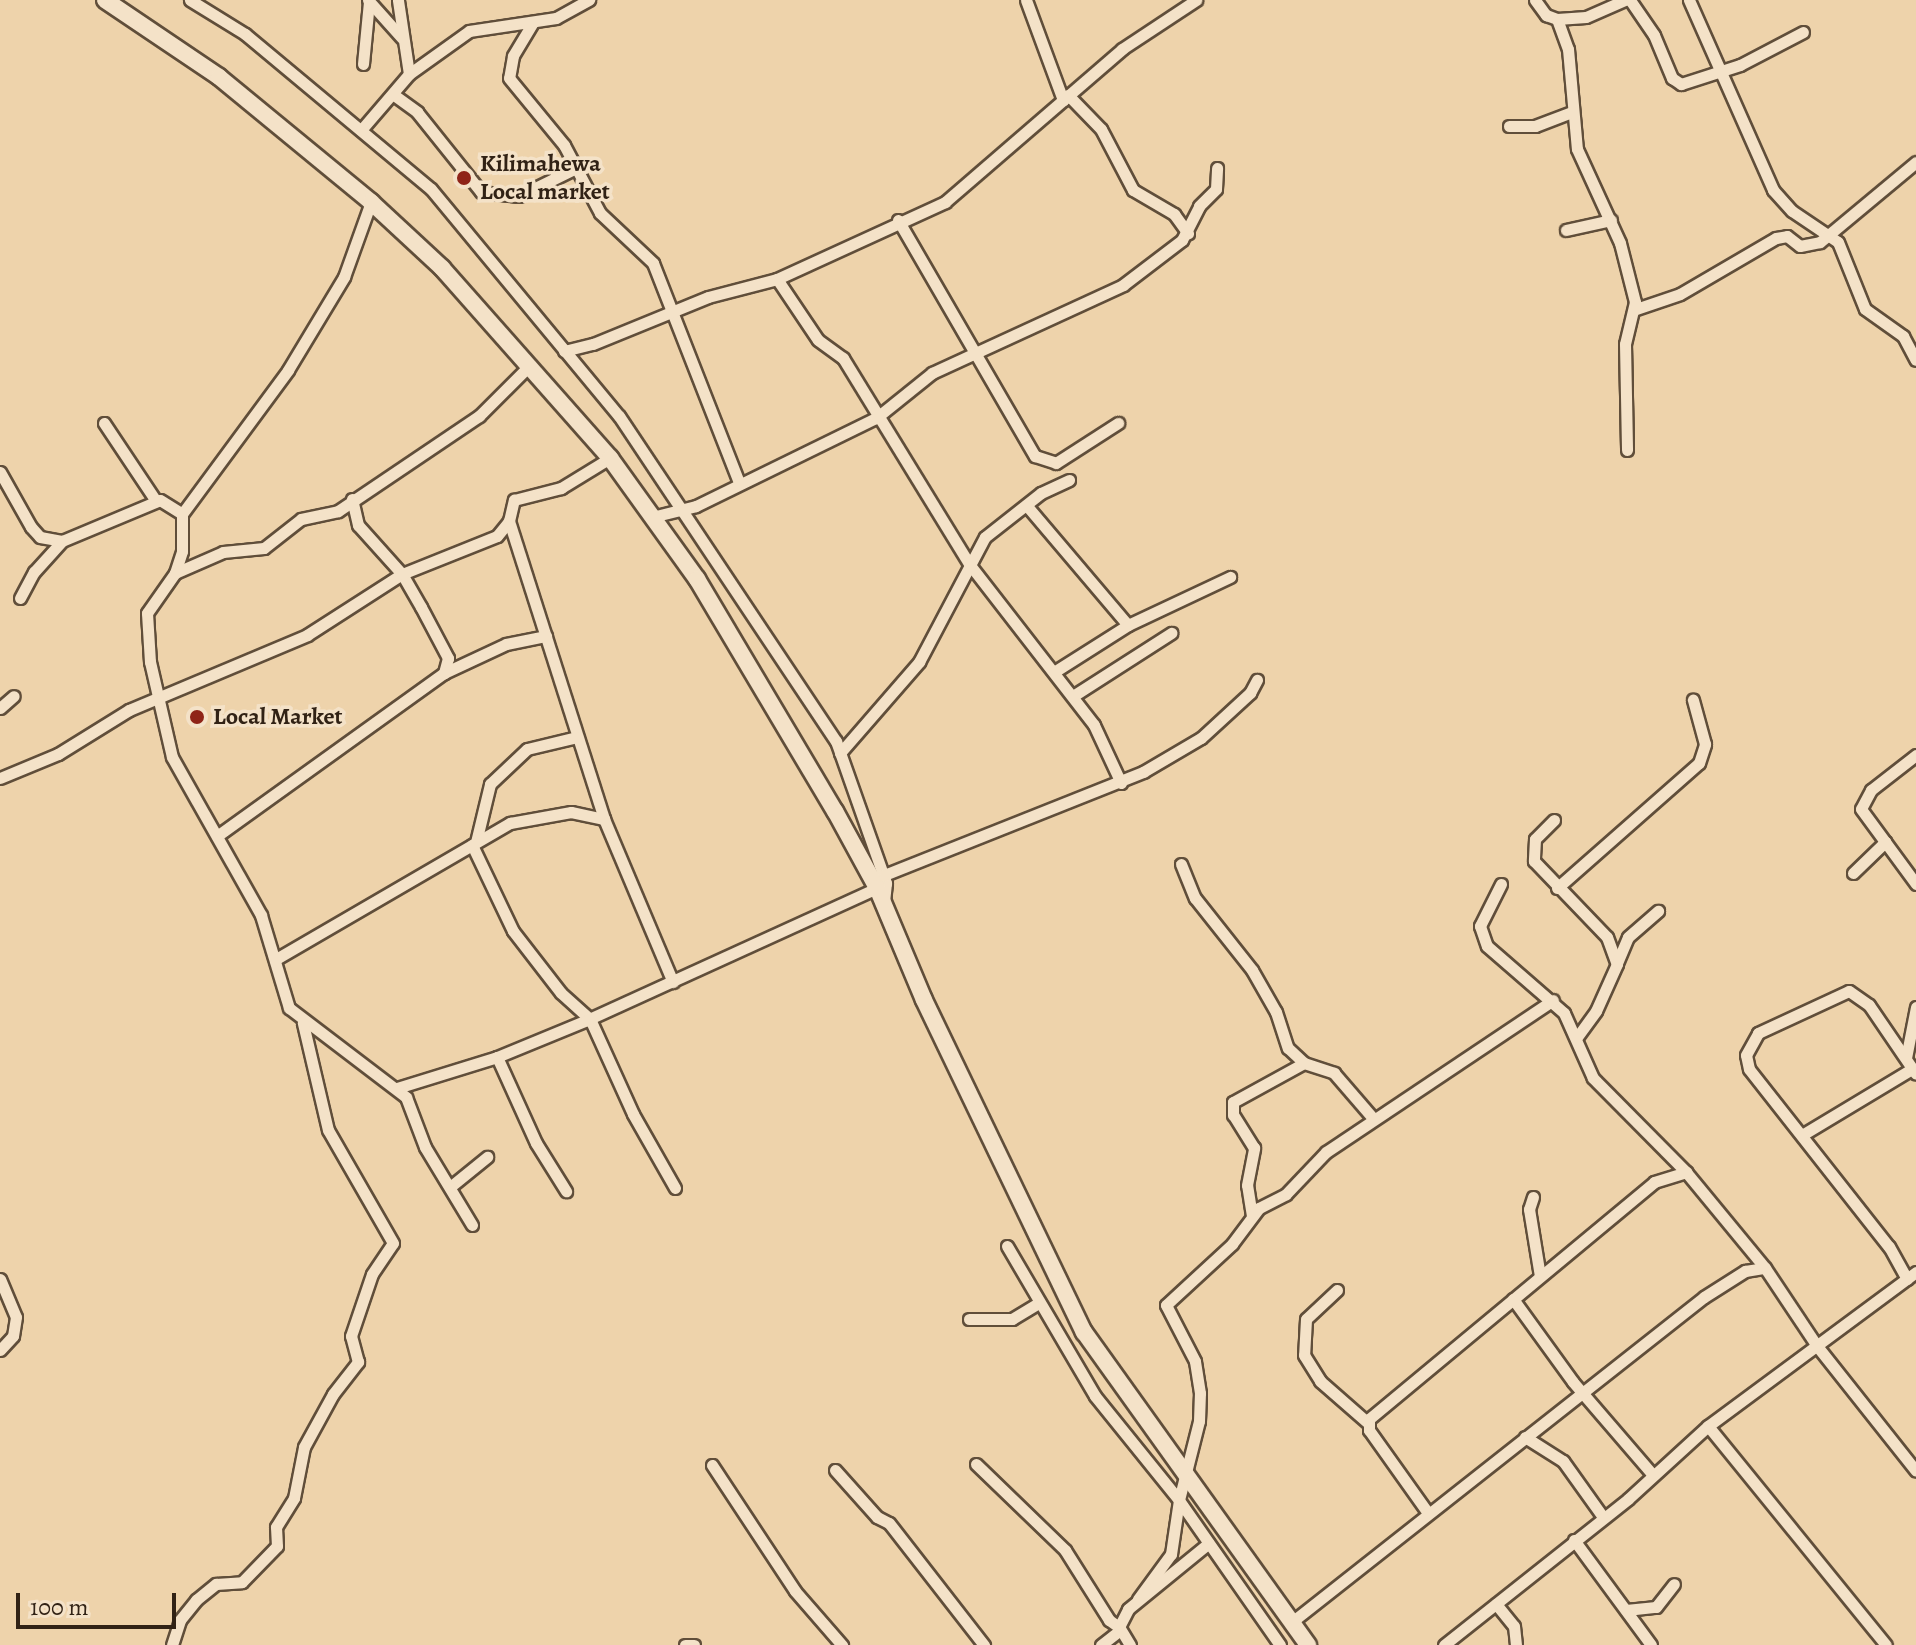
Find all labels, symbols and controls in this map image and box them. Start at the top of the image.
place label: Kilimahewa Local market [480,150,610,206]
marker: Kilimahewa Local market [455,169,473,187]
place label: Local Market [213,703,343,731]
marker: Local Market [188,708,206,726]
scale bar [20,1577,180,1627]
text: 100 m [30,1591,89,1623]

